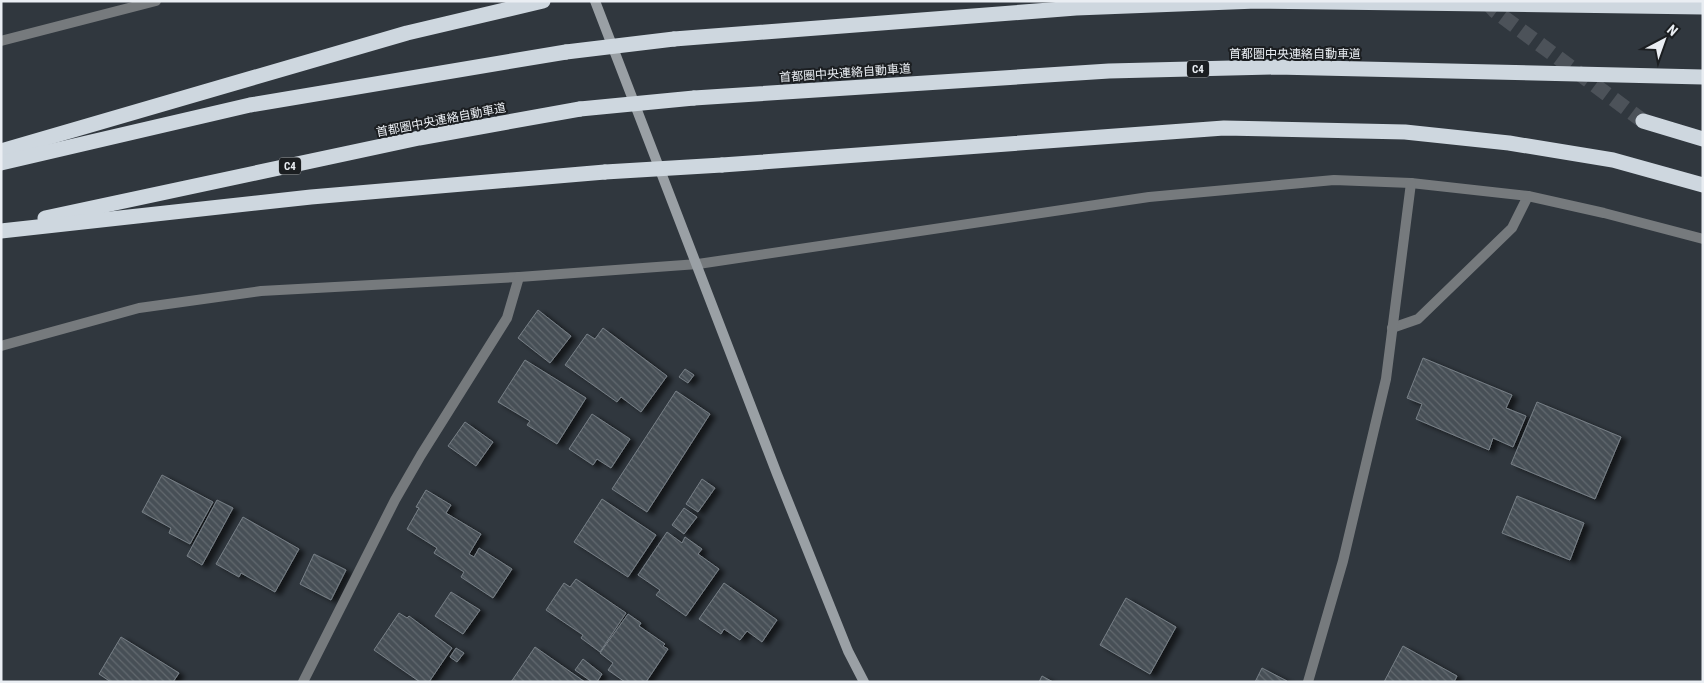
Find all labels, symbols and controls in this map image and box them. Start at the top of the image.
north arrow [1639,15,1689,65]
text: N [1664,21,1681,39]
street label: 首都圏中央連絡自動車道 [1229,47,1361,61]
street label: 首都圏中央連絡自動車道 [779,61,911,85]
road number: C4 [1187,61,1209,78]
street label: 首都圏中央連絡自動車道 [375,101,507,139]
road number: C4 [279,158,301,175]

